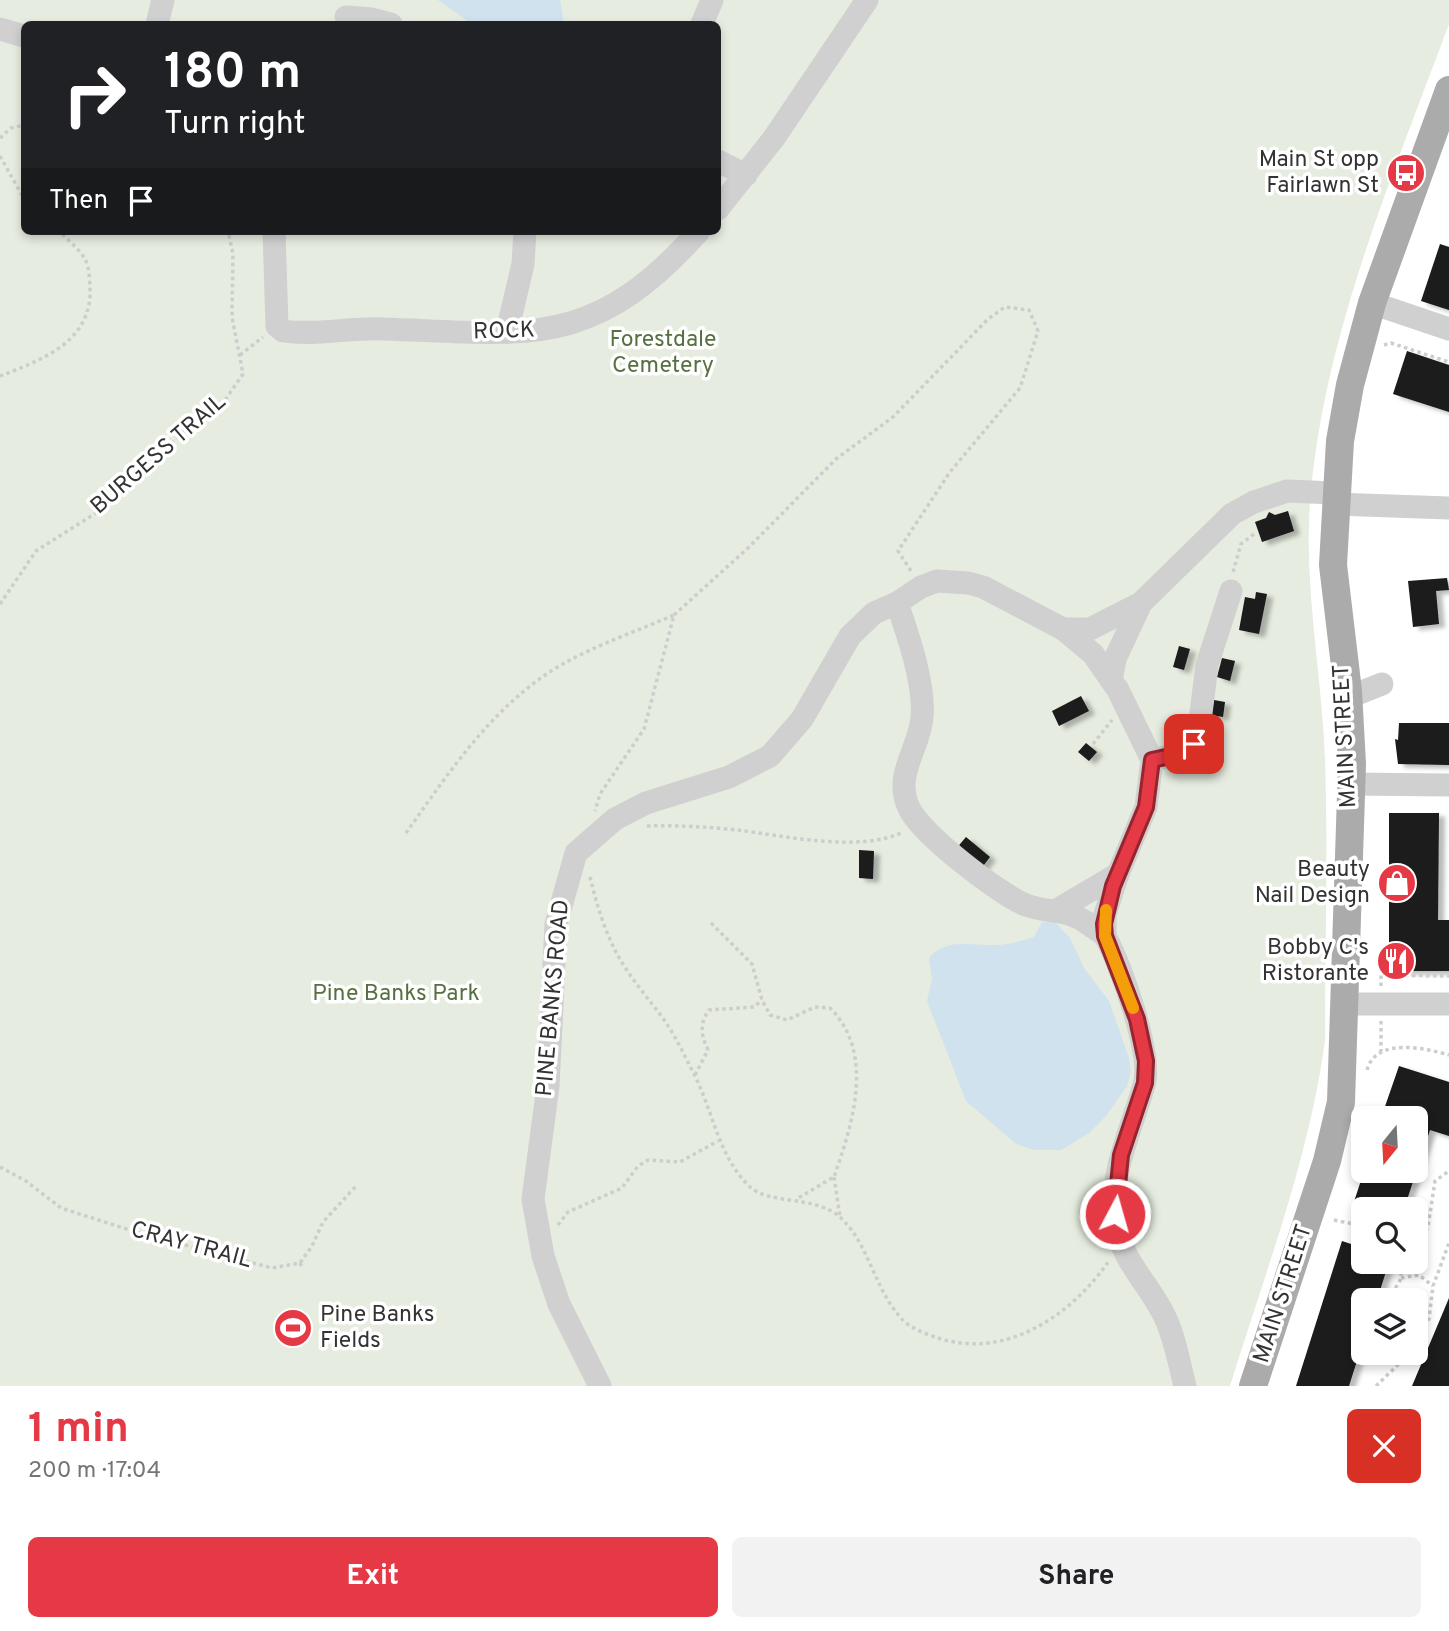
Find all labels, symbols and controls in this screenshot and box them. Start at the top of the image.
text: 180 m [164,44,301,106]
icon: right [49,49,140,140]
text: Turn right [164,105,306,145]
place label: Main St opp Fairlawn St [1259,146,1379,201]
bus stop icon: Main St opp Fairlawn St [1385,152,1427,194]
icon: arrive [122,182,160,220]
text: Then [49,185,108,218]
street label: ROCK [473,316,535,348]
park label: Forestdale Cemetery [610,326,716,381]
street label: BURGESS TRAIL [85,388,233,522]
street label: MAIN STREET [1328,663,1364,809]
pin [1164,714,1224,774]
icon: arrive [1175,725,1213,763]
place label: Beauty Nail Design [1255,856,1370,911]
shop icon: Beauty Nail Design [1376,862,1418,904]
street label: PINE BANKS ROAD [531,898,577,1098]
place label: Bobby C's Ristorante [1262,934,1369,989]
restaurant icon: Bobby C's Ristorante [1375,940,1417,982]
park label: Pine Banks Park [312,980,480,1009]
north arrow [1351,1106,1428,1183]
map controls [1351,1106,1428,1365]
position arrow [1078,1177,1152,1251]
button: search [1351,1197,1428,1274]
street label: CRAY TRAIL [127,1216,255,1276]
street label: MAIN STREET [1248,1221,1320,1367]
button: layers [1351,1288,1428,1365]
place label: Pine Banks Fields [320,1301,435,1356]
sports icon: Pine Banks Fields [272,1307,314,1349]
text: 1 min [28,1404,129,1457]
button: close [1347,1409,1421,1483]
text: 200 m · 17:04 [28,1457,161,1486]
button: Exit [28,1537,718,1617]
button: Share [732,1537,1421,1617]

